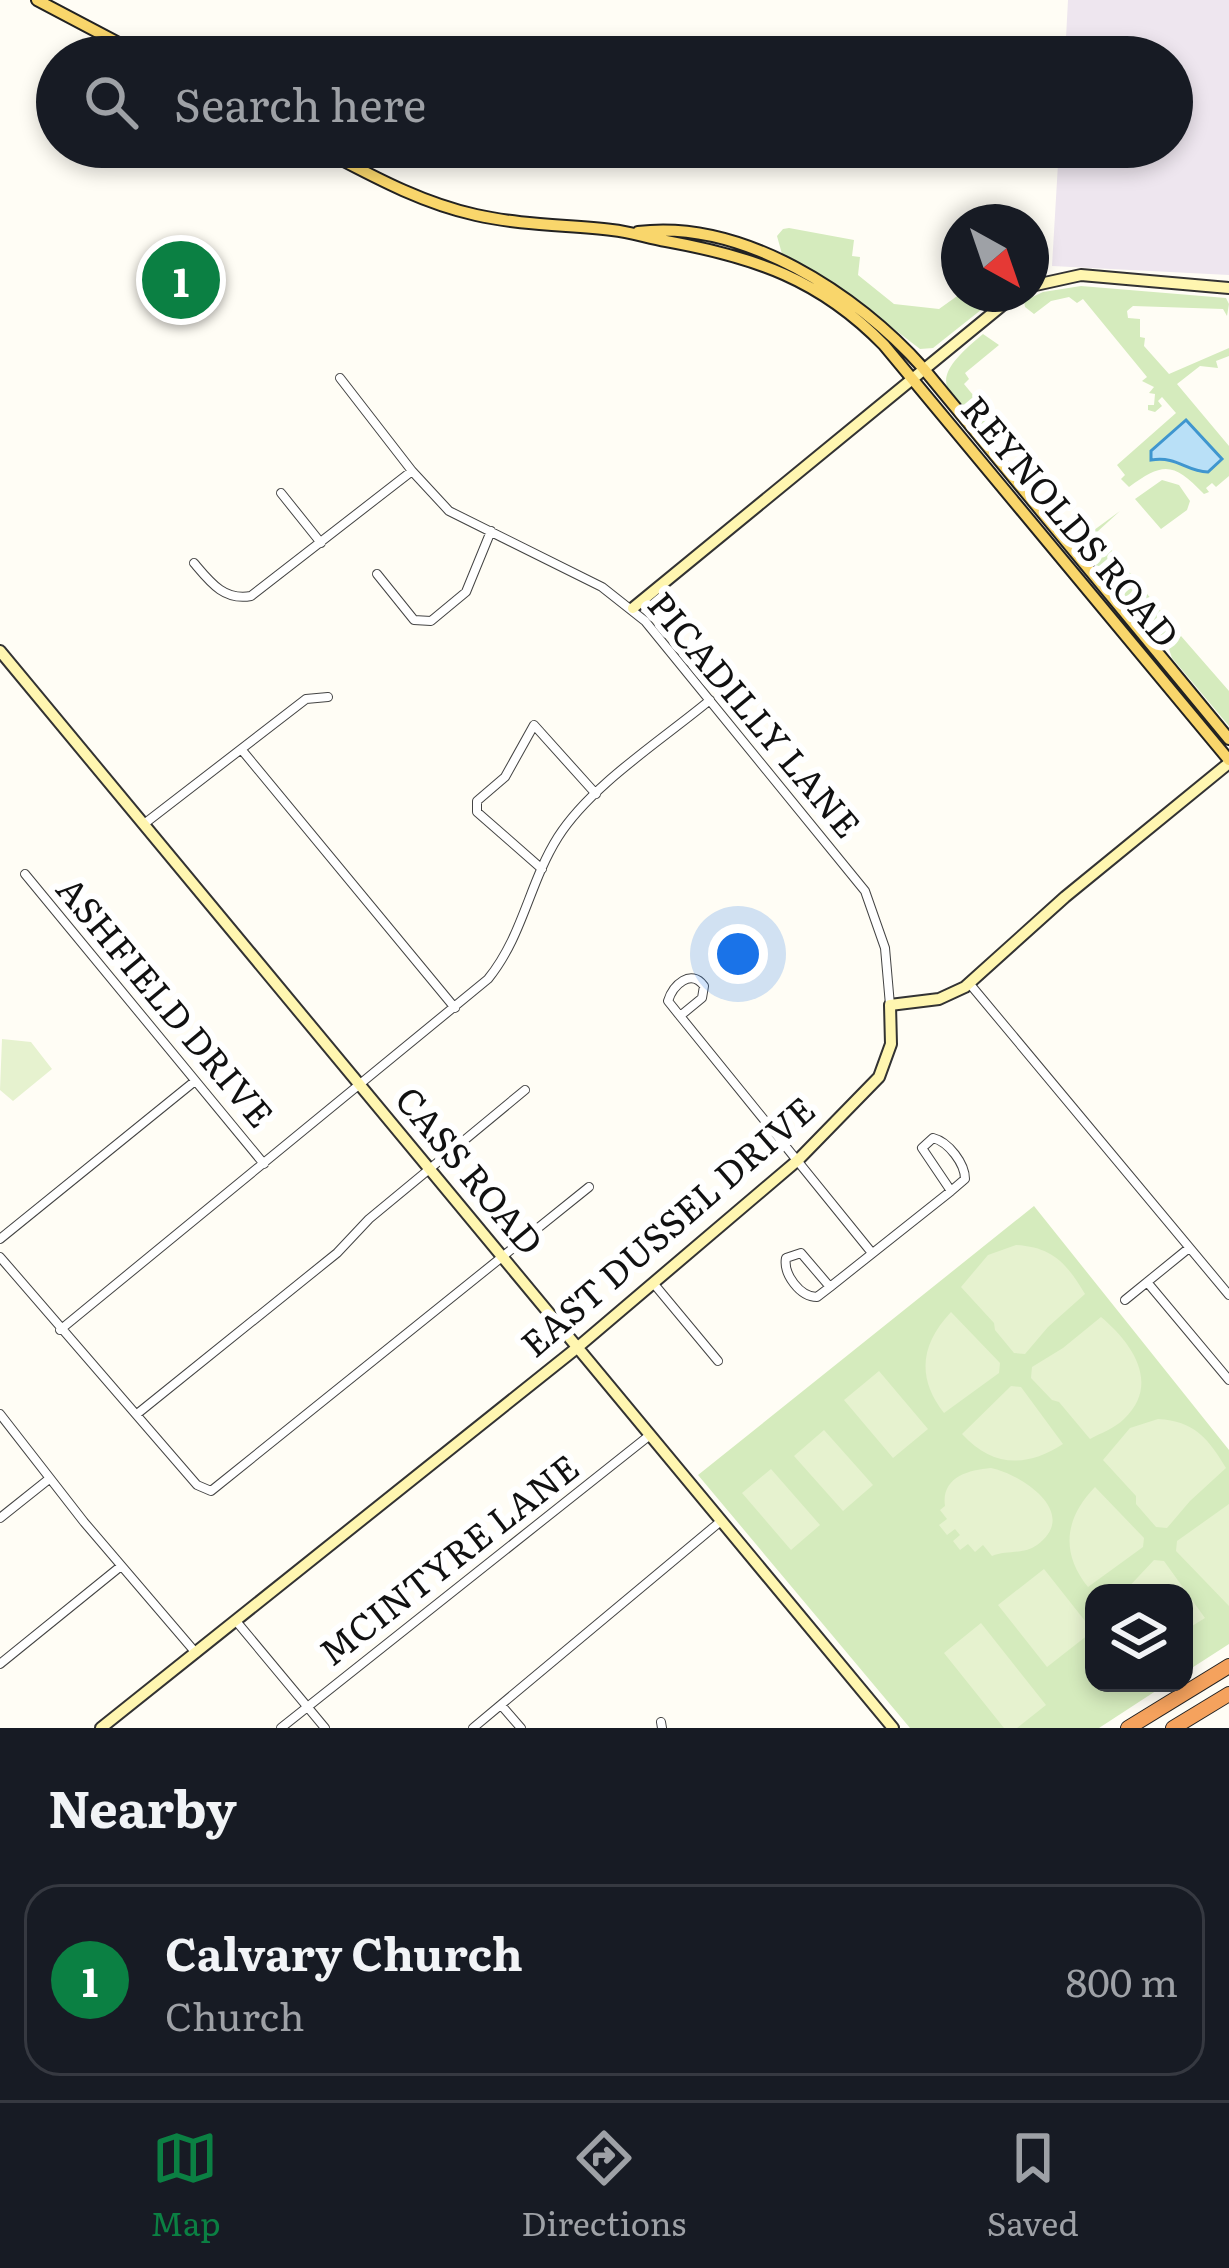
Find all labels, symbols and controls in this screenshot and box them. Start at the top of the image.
search box [36,36,1193,168]
icon: search [78,69,144,135]
text: Search here [174,69,426,136]
north arrow [941,204,1049,312]
pin: 1 [142,235,220,325]
street label: REYNOLDS ROAD [950,383,1193,658]
street label: PICADILLY LANE [637,579,875,848]
street label: ASHFIELD DRIVE [46,863,288,1138]
your location [708,924,768,984]
street label: CASS ROAD [385,1074,557,1265]
street label: EAST DUSSEL DRIVE [508,1082,825,1368]
street label: MCINTYRE LANE [306,1440,589,1676]
map controls [1085,1584,1193,1692]
button: layers [1085,1584,1193,1692]
text: Nearby [48,1768,237,1844]
text: Calvary Church [165,1918,523,1985]
text: 1 [82,1951,98,2009]
text: 800 m [1066,1951,1178,2009]
text: Church [165,1985,305,2043]
tab: Map [150,2125,221,2246]
tab: Directions [521,2125,686,2246]
tab: Saved [987,2125,1079,2246]

